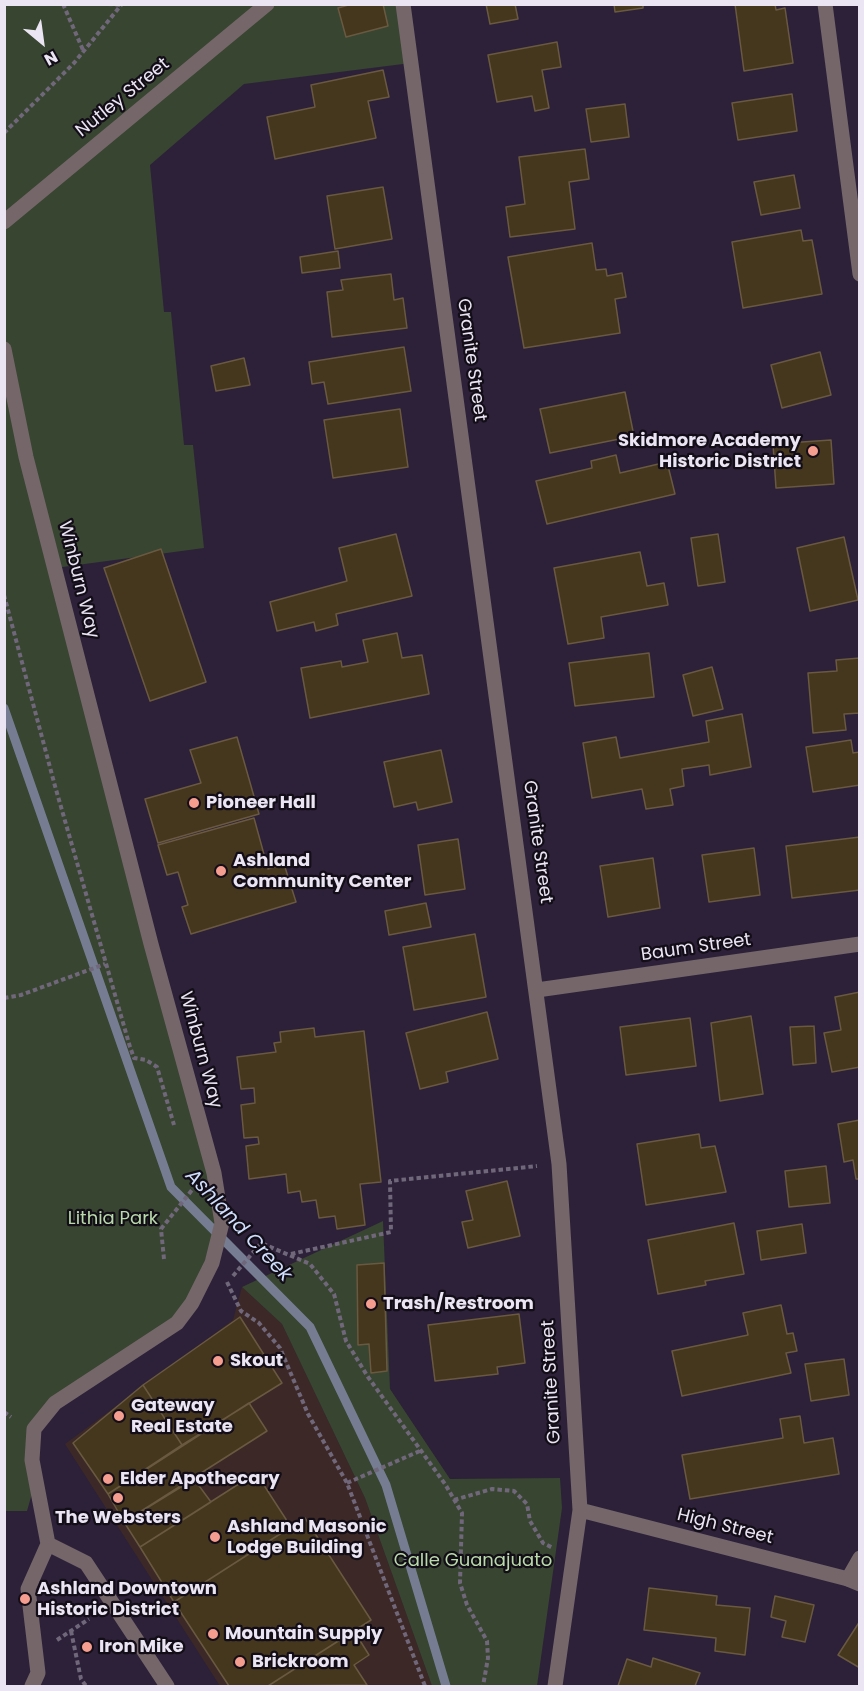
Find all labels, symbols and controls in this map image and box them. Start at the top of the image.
north arrow [12,12,72,72]
text: N [40,45,62,71]
street label: Nutley Street [72,54,174,142]
street label: Granite Street [452,297,490,423]
place label: Skidmore Academy Historic District [618,430,801,472]
marker: Skidmore Academy Historic District [806,444,820,458]
street label: Winburn Way [53,519,103,641]
street label: Granite Street [518,779,556,905]
place label: Pioneer Hall [206,792,316,814]
marker: Pioneer Hall [187,796,201,810]
place label: Ashland Community Center [233,850,411,892]
marker: Ashland Community Center [214,864,228,878]
street label: Baum Street [640,930,752,966]
street label: Winburn Way [174,989,226,1111]
water label: Ashland Creek [180,1165,296,1287]
park label: Lithia Park [68,1208,158,1230]
place label: Trash/Restroom [383,1293,534,1315]
marker: Trash/Restroom [364,1297,378,1311]
street label: Granite Street [538,1319,566,1445]
place label: Skout [230,1350,283,1372]
marker: Skout [211,1354,225,1368]
place label: Gateway Real Estate [131,1395,233,1438]
marker: Gateway Real Estate [112,1409,126,1423]
place label: Elder Apothecary [120,1468,280,1490]
marker: Elder Apothecary [101,1472,115,1486]
marker: The Websters [111,1491,125,1505]
street label: High Street [675,1505,775,1549]
place label: The Websters [55,1507,181,1529]
place label: Ashland Masonic Lodge Building [227,1516,387,1558]
marker: Ashland Masonic Lodge Building [208,1530,222,1544]
park label: Calle Guanajuato [394,1550,552,1572]
place label: Ashland Downtown Historic District [37,1578,217,1620]
marker: Ashland Downtown Historic District [18,1592,32,1606]
place label: Mountain Supply [225,1623,382,1645]
marker: Mountain Supply [206,1627,220,1641]
place label: Iron Mike [99,1636,183,1658]
marker: Iron Mike [80,1640,94,1654]
place label: Brickroom [252,1651,349,1673]
marker: Brickroom [233,1655,247,1669]

